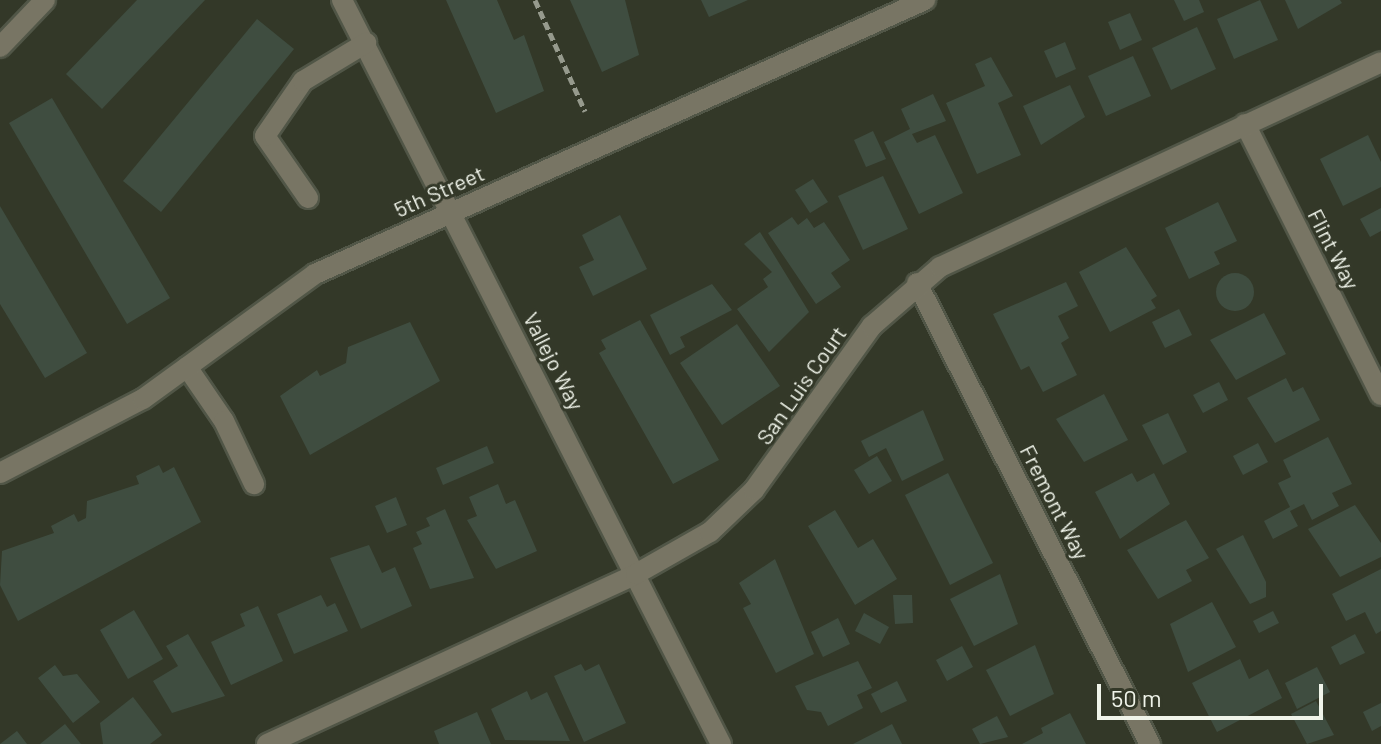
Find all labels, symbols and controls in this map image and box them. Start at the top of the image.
street label: 5th Street [390,159,488,223]
street label: Flint Way [1303,204,1365,294]
street label: Vallejo Way [518,308,590,414]
street label: San Luis Court [750,321,852,449]
street label: Fremont Way [1015,440,1095,564]
scale bar [1101,668,1327,718]
text: 50 m [1111,683,1162,712]

